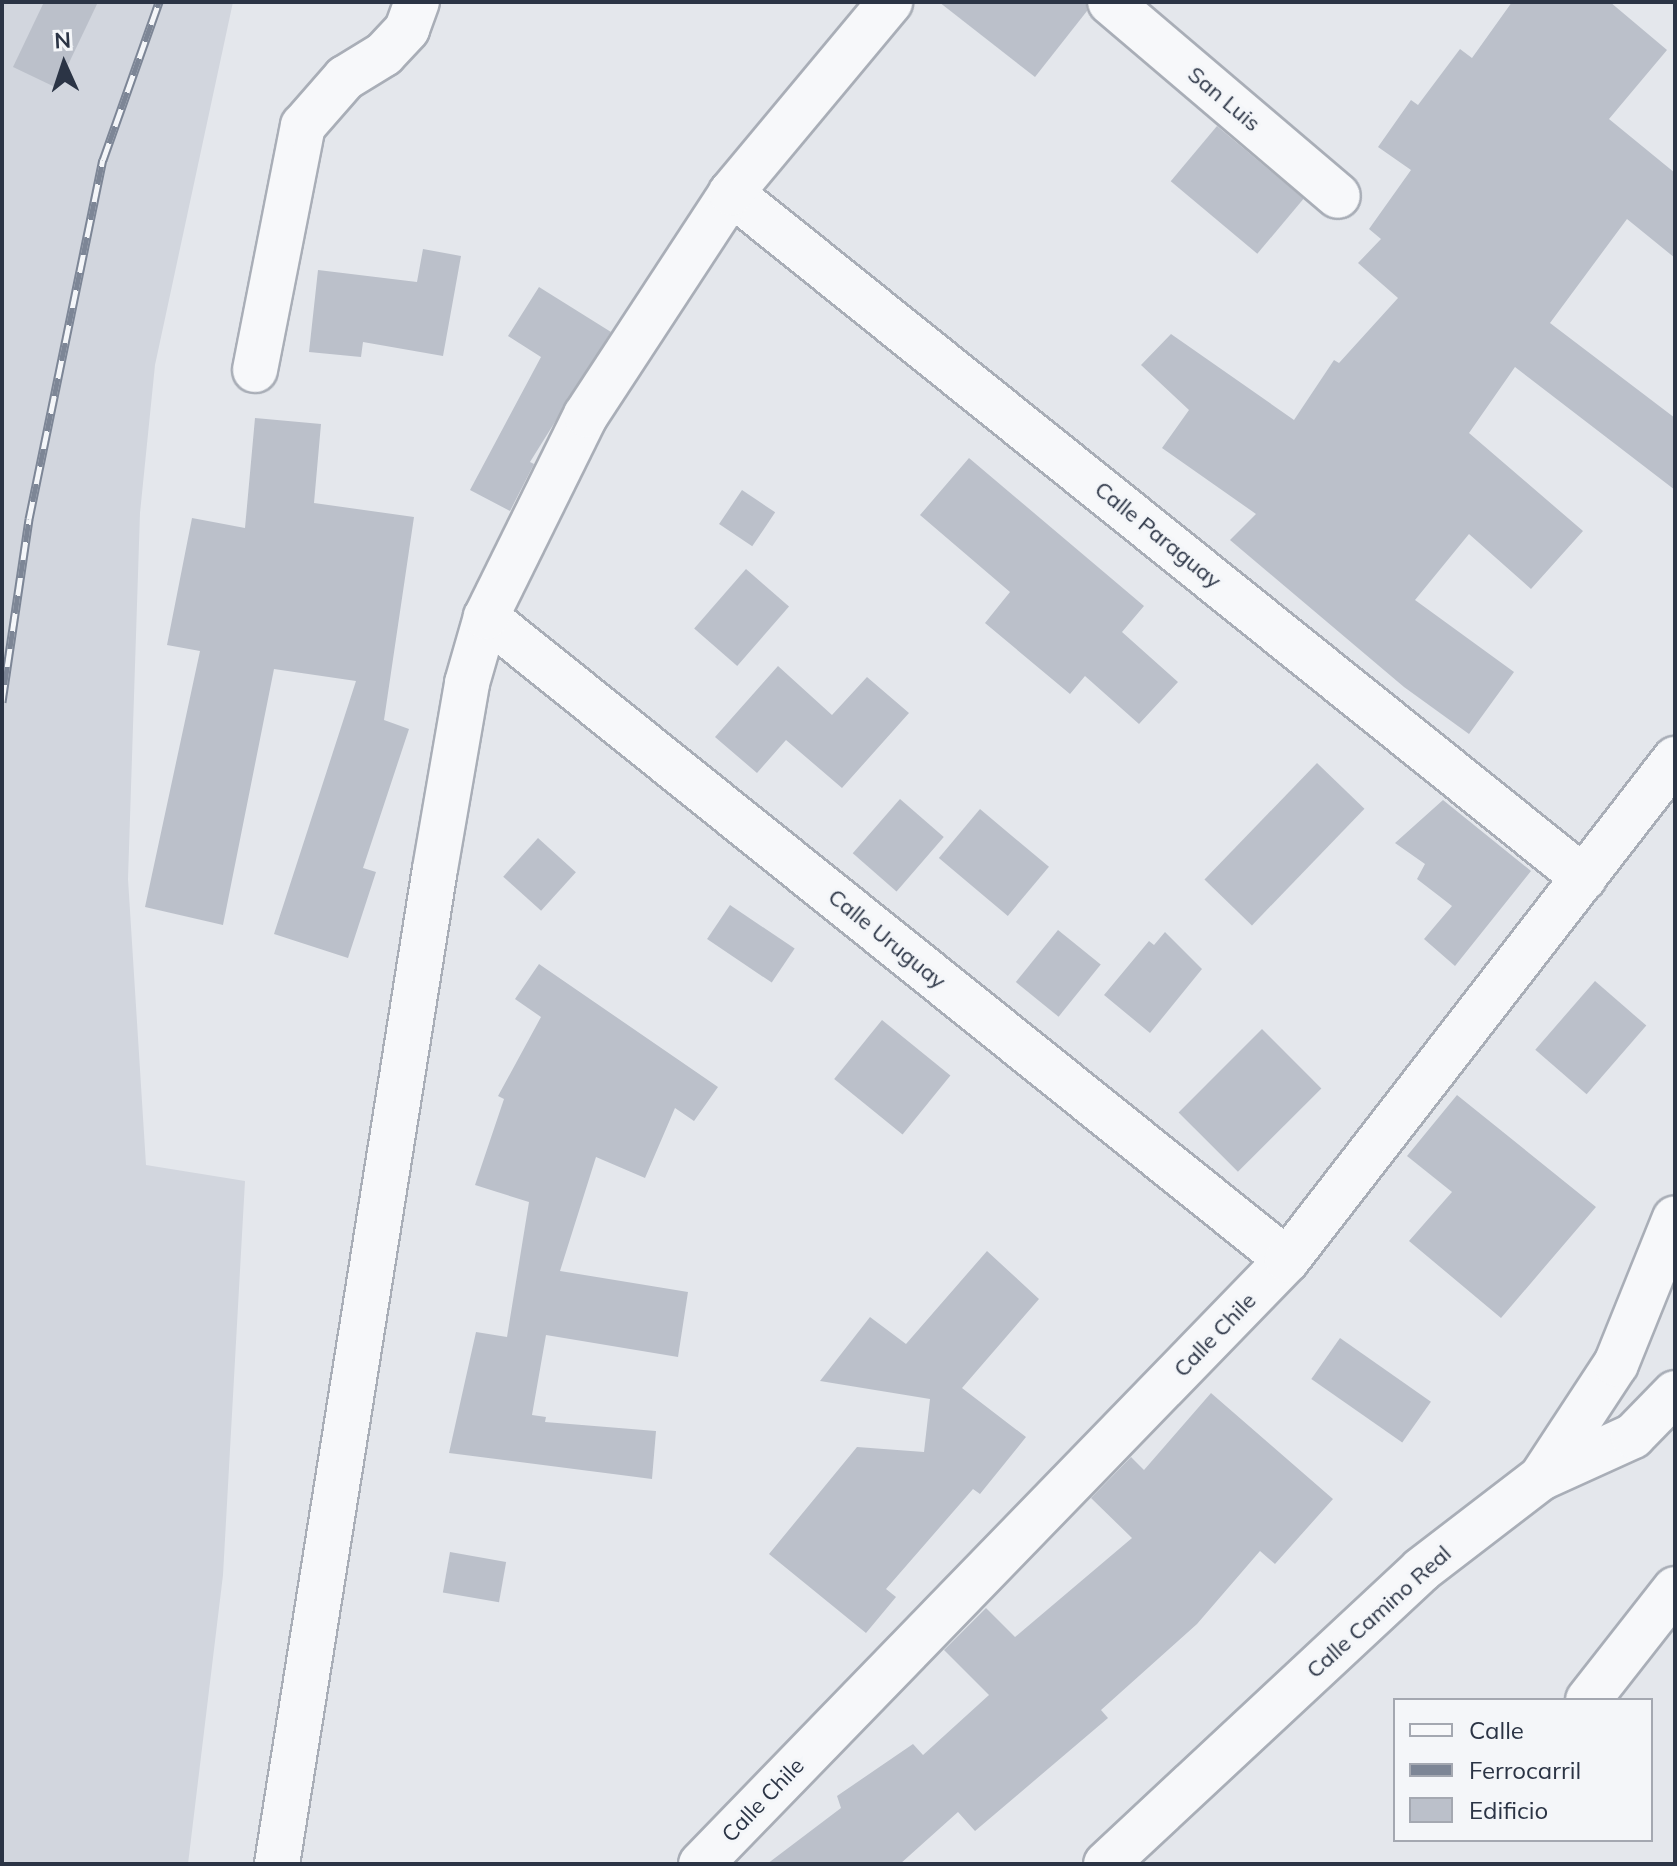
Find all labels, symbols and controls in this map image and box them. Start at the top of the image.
north arrow [24,24,104,104]
text: N [54,26,72,54]
street label: San Luis [1183,61,1265,137]
street label: Calle Paraguay [1090,476,1226,594]
street label: Calle Uruguay [823,884,951,994]
street label: Calle Chile [1169,1288,1261,1382]
street label: Calle Camino Real [1301,1540,1457,1684]
legend [1393,1698,1653,1842]
text: Calle [1469,1715,1524,1745]
street label: Calle Chile [717,1753,809,1847]
text: Ferrocarril [1469,1755,1581,1785]
text: Edificio [1469,1795,1548,1825]

